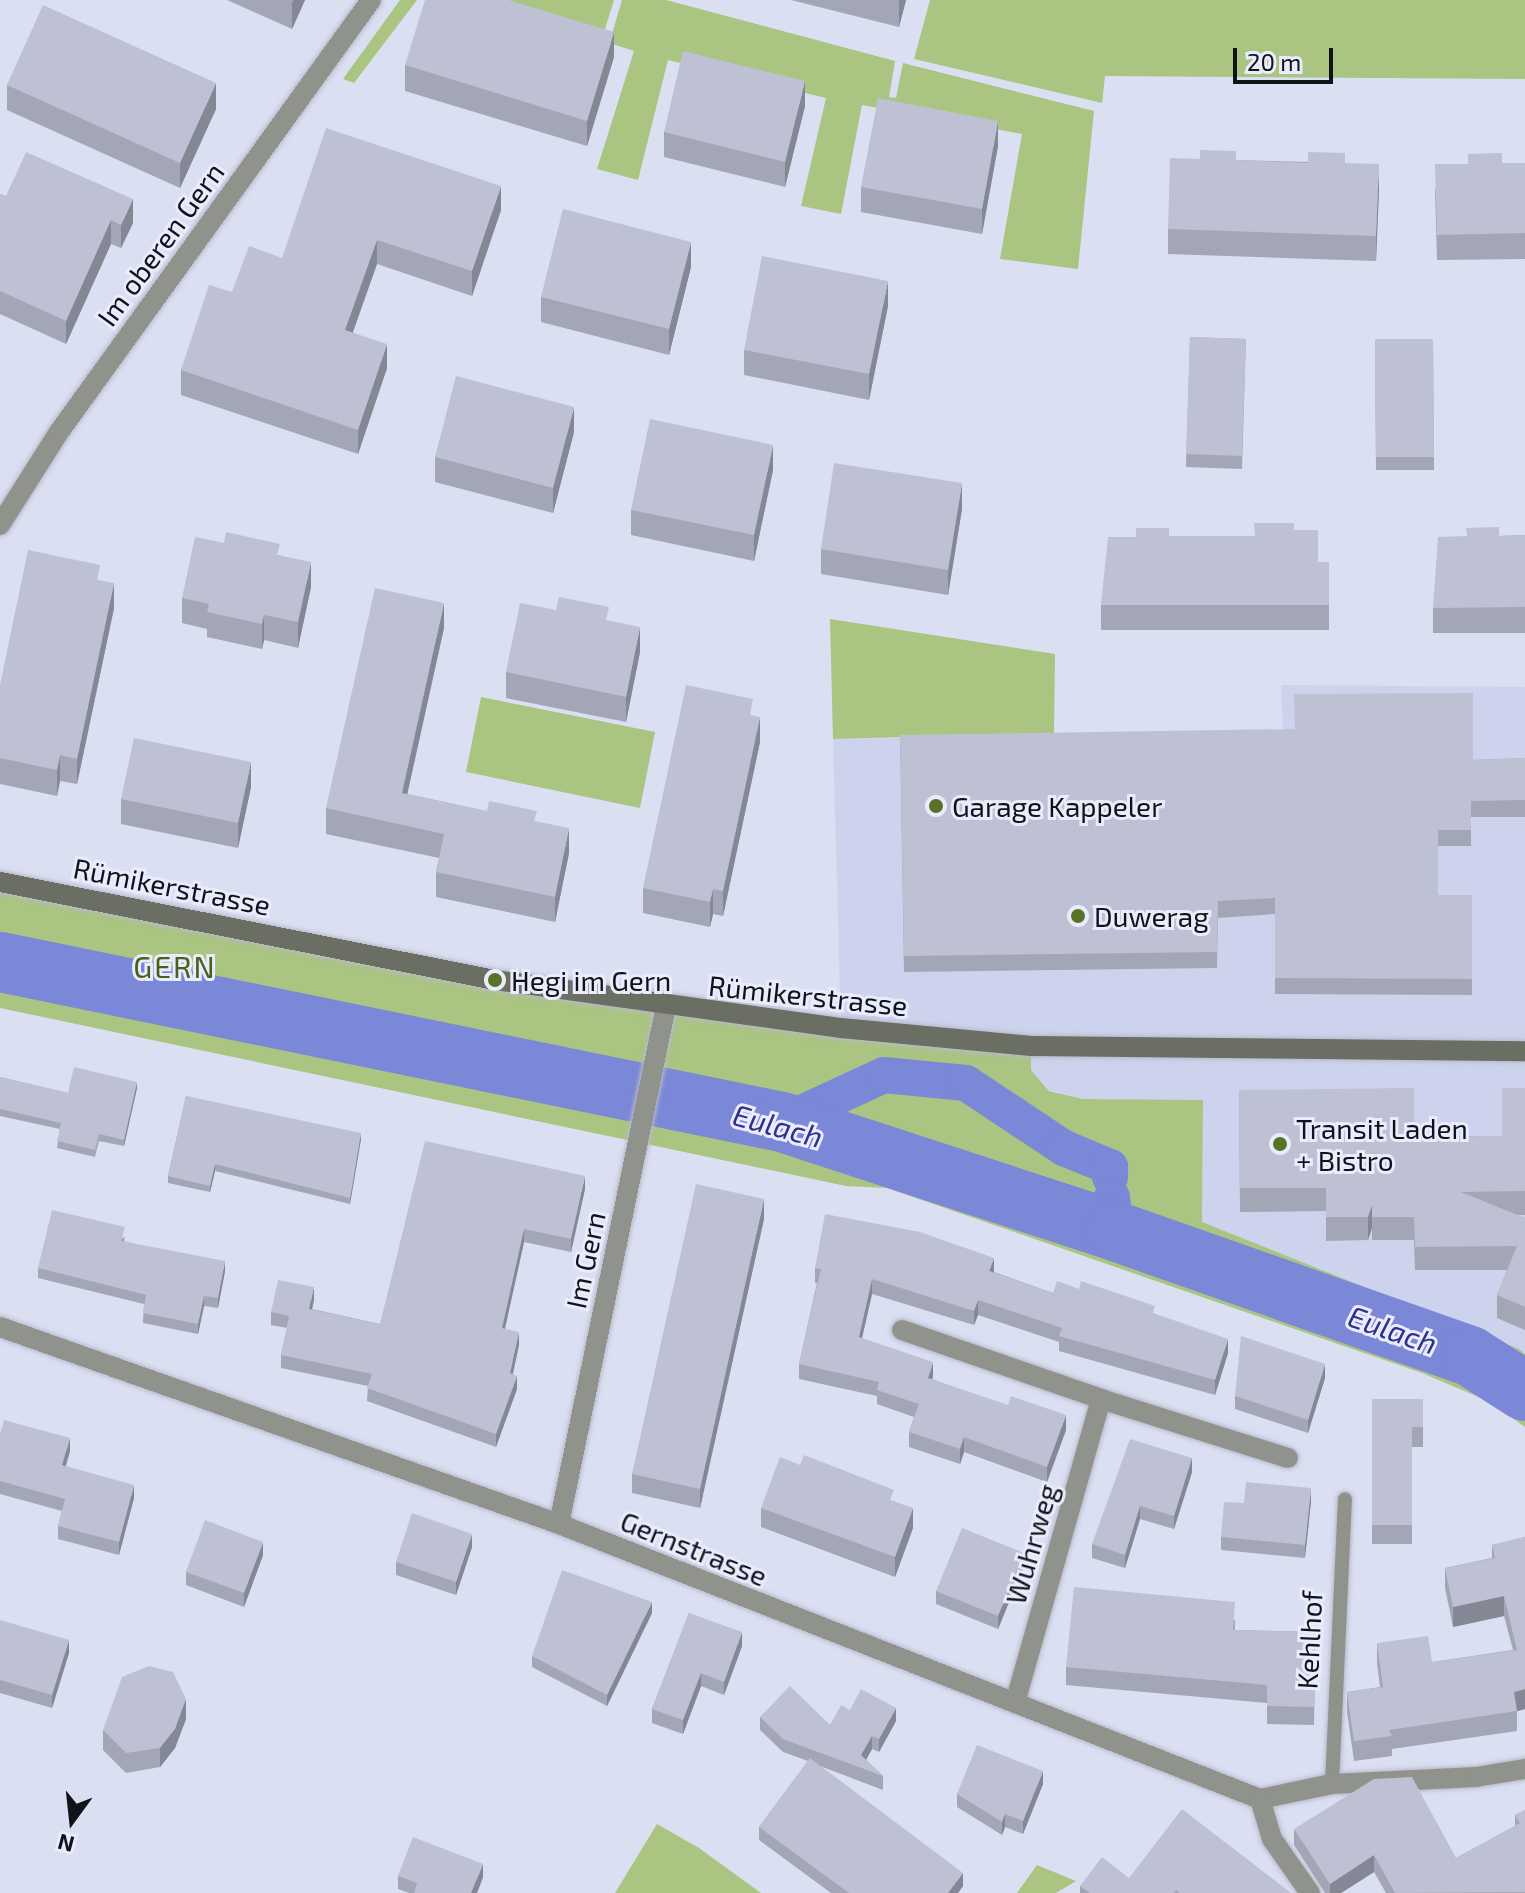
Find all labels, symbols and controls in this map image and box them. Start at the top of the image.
scale bar [1237,32,1337,82]
text: 20 m [1247,47,1301,76]
street label: Im oberen Gern [90,156,230,332]
place label: Garage Kappeler [952,789,1162,823]
marker: Garage Kappeler [927,797,945,815]
street label: Rümikerstrasse [71,850,273,922]
place label: Duwerag [1094,899,1209,933]
marker: Duwerag [1069,907,1087,925]
district label: GERN [133,948,217,984]
place label: Hegi im Gern [511,963,671,997]
street label: Rümikerstrasse [707,968,909,1022]
marker: Hegi im Gern [486,971,504,989]
water label: Eulach [729,1096,827,1154]
place label: Transit Laden + Bistro [1296,1111,1468,1177]
marker: Transit Laden + Bistro [1271,1135,1289,1153]
street label: Im Gern [558,1208,612,1312]
water label: Eulach [1344,1297,1442,1361]
street label: Wuhrweg [998,1480,1064,1608]
street label: Gernstrasse [616,1503,772,1593]
street label: Kehlhof [1290,1590,1328,1690]
north arrow [32,1781,112,1861]
text: N [55,1830,77,1859]

